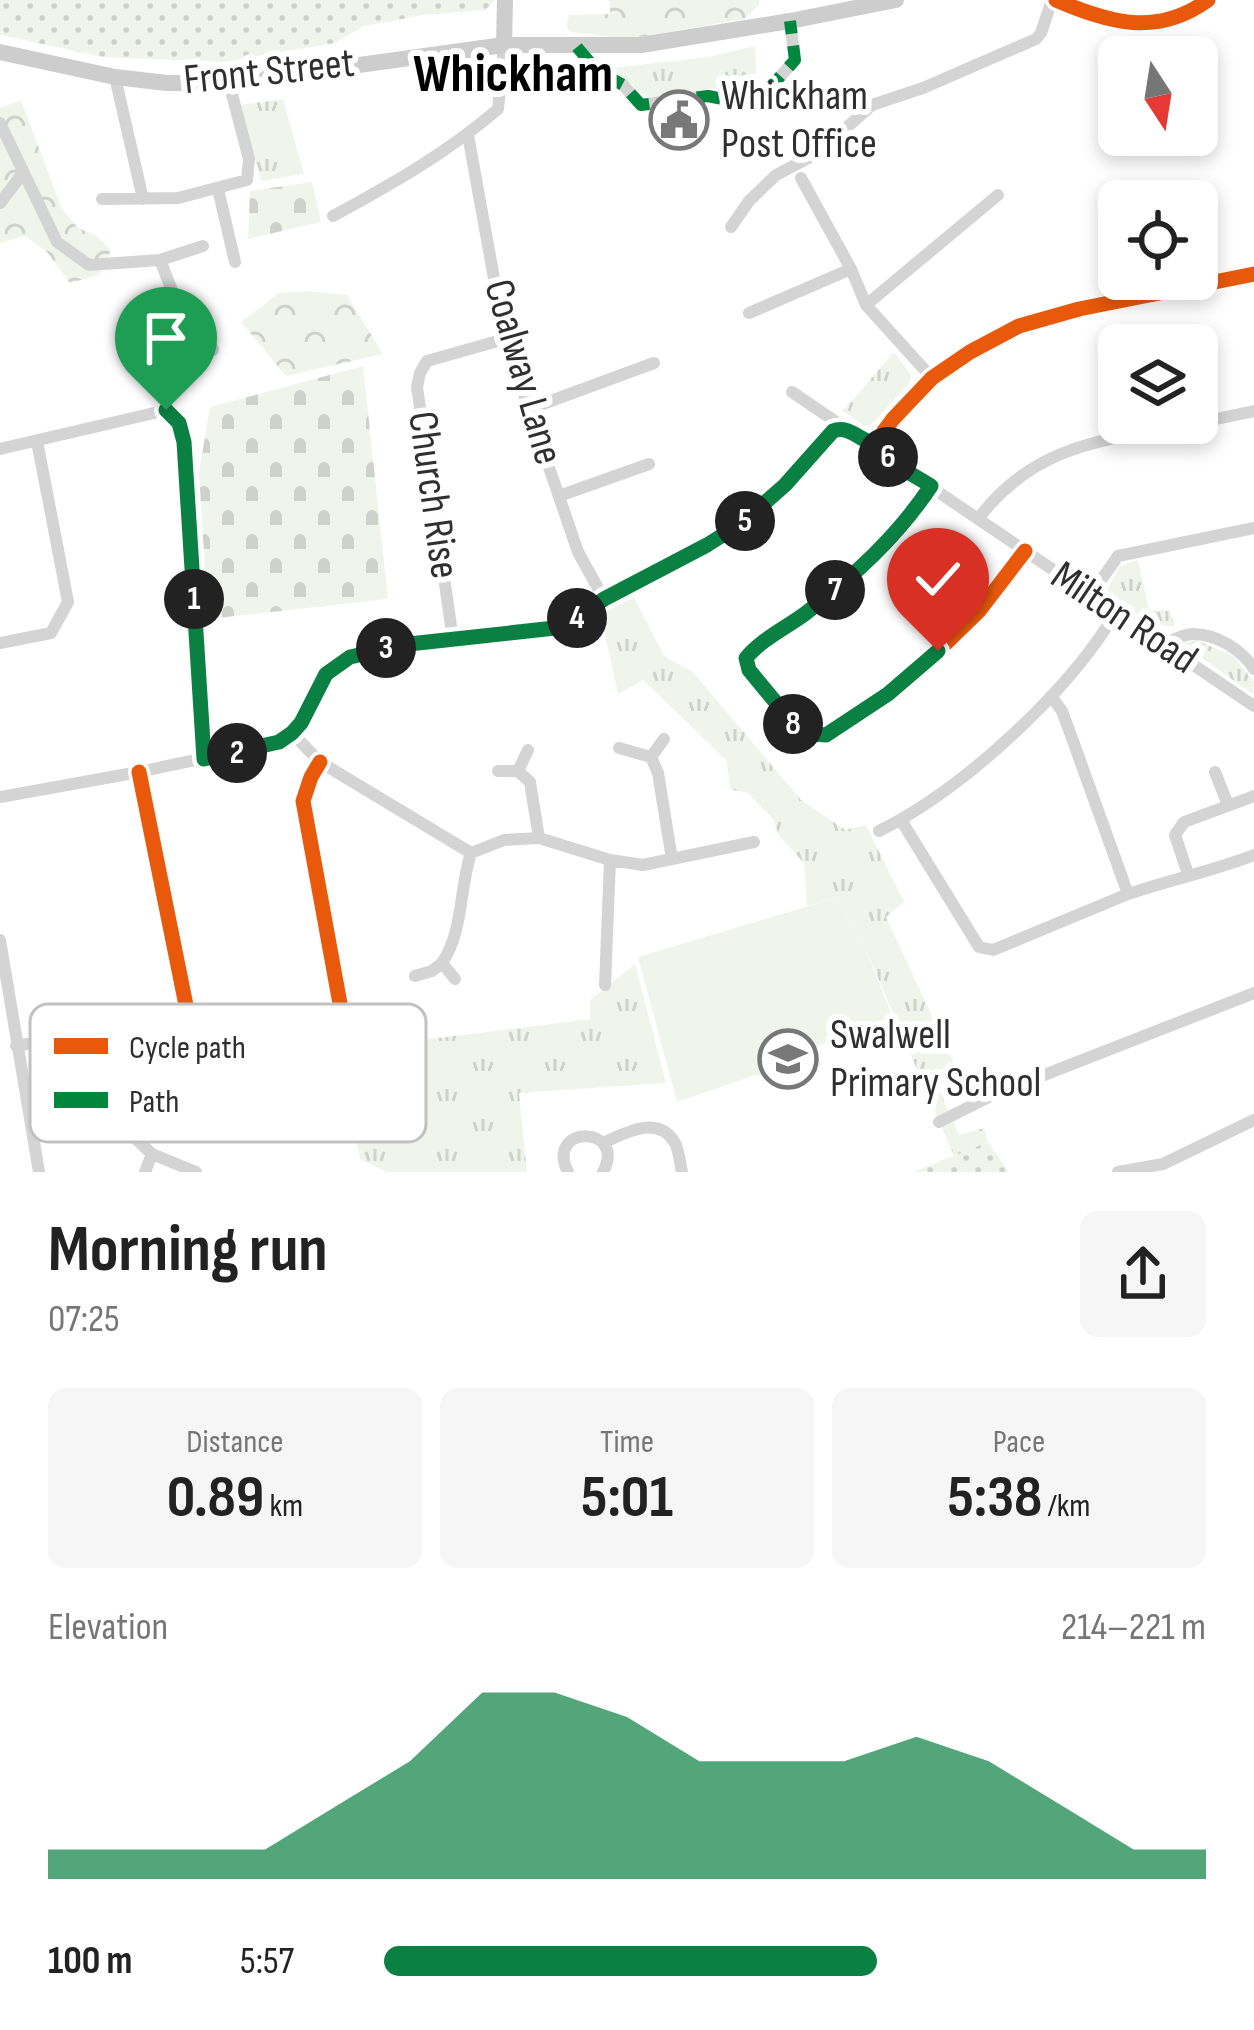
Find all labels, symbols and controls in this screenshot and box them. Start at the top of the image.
north arrow [1098,36,1218,156]
map controls [1098,36,1218,444]
street label: Front Street [181,38,357,106]
district label: Whickham [413,42,613,107]
place label: Whickham Post Office [721,71,877,170]
public building icon: Whickham Post Office [648,89,710,151]
button: locate [1098,180,1218,300]
street label: Coalway Lane [472,274,574,470]
pin [115,287,217,410]
icon: arrive [133,305,199,371]
button: layers [1098,324,1218,444]
street label: Church Rise [396,408,470,582]
pin: 6 [858,427,918,487]
text: 6 [880,437,896,477]
pin: 5 [715,491,775,551]
text: 5 [738,501,752,541]
pin [887,528,989,651]
icon: check [905,546,971,612]
street label: Milton Road [1041,551,1207,685]
pin: 7 [805,560,865,620]
pin: 1 [164,569,224,629]
text: 7 [828,570,842,610]
text: 1 [188,579,200,619]
pin: 4 [547,588,607,648]
text: 4 [569,598,585,638]
pin: 3 [356,618,416,678]
text: 3 [379,628,393,668]
pin: 8 [763,694,823,754]
text: 8 [785,704,801,744]
pin: 2 [207,723,267,783]
text: 2 [230,733,244,773]
legend [30,1004,426,1142]
place label: Swalwell Primary School [830,1010,1041,1109]
text: Cycle path [129,1028,246,1068]
school or university icon: Swalwell Primary School [757,1028,819,1090]
text: Path [129,1082,179,1122]
text: Morning run [48,1211,328,1290]
button: share [1080,1211,1206,1337]
text: 07:25 [48,1296,120,1343]
text: Distance [186,1422,284,1462]
text: Time [600,1422,654,1462]
text: Pace [993,1422,1045,1462]
text: 0.89 [167,1462,264,1534]
text: 5:01 [581,1462,673,1534]
text: 5:38 [947,1462,1042,1534]
text: km [264,1486,303,1526]
text: /km [1042,1486,1091,1526]
text: Elevation [48,1604,168,1651]
text: 214–221 m [1061,1604,1206,1651]
text: 100 m [48,1938,132,1985]
text: 5:57 [240,1938,294,1985]

